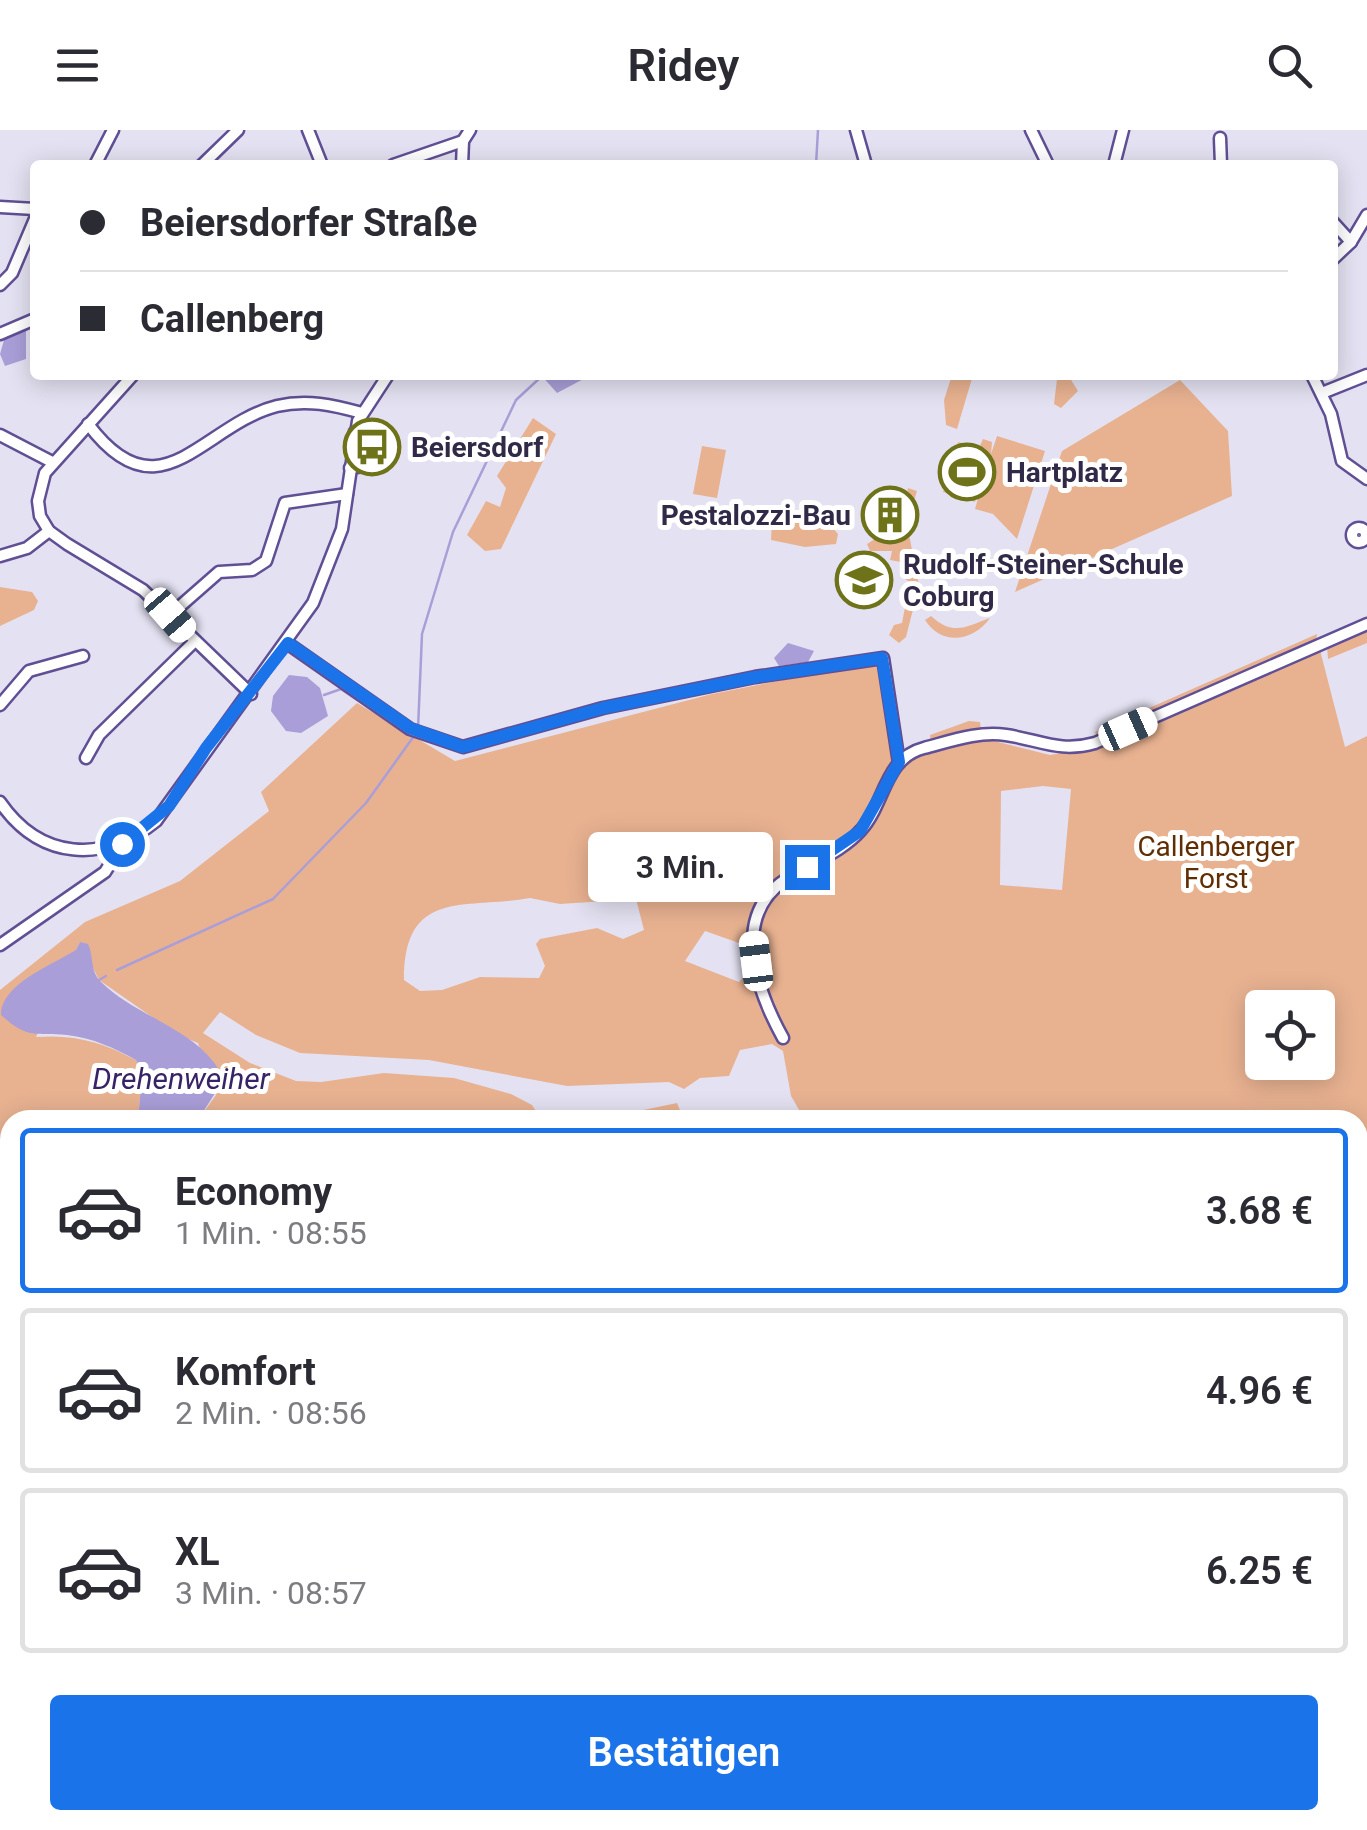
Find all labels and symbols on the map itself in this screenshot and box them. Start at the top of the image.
bus stop icon: Beiersdorf [342,417,402,477]
place label: Beiersdorf [411,431,544,464]
sports icon: Hartplatz [937,442,997,502]
place label: Hartplatz [1006,456,1123,489]
building icon: Pestalozzi-Bau [860,485,920,545]
place label: Pestalozzi-Bau [661,499,851,532]
place label: Rudolf-Steiner-Schule Coburg [903,548,1184,613]
school or university icon: Rudolf-Steiner-Schule Coburg [834,550,894,610]
car [139,583,201,647]
car [1094,703,1162,755]
route start [100,822,145,867]
park label: Callenberger Forst [1137,830,1295,895]
callout: 3 Min. [587,832,772,902]
route end [785,845,830,890]
car [737,929,775,993]
water label: Drehenweiher [92,1061,271,1096]

